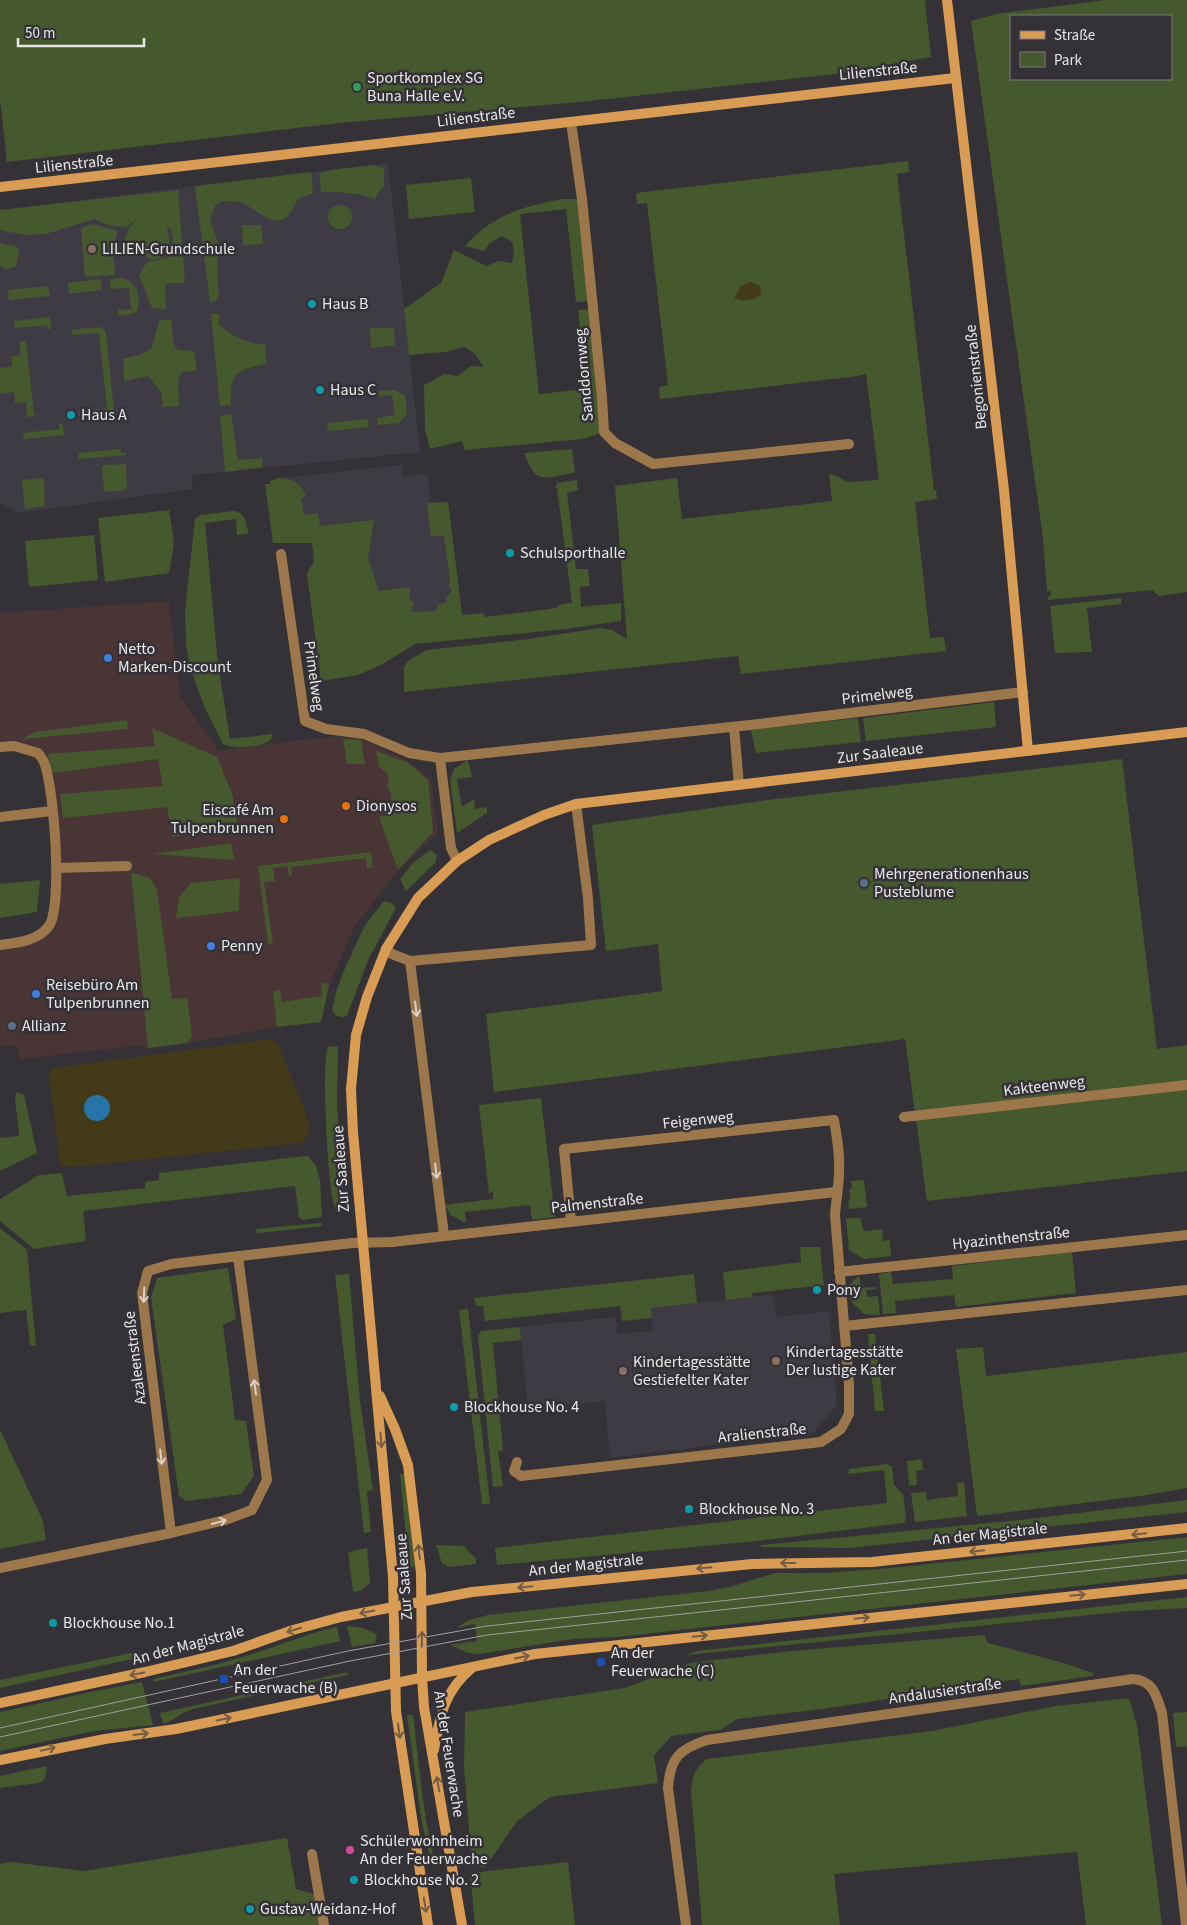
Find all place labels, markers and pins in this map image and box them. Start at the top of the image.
place label: Sportkomplex SG Buna Halle e.V. [367,67,483,107]
marker: Sportkomplex SG Buna Halle e.V. [351,81,363,93]
place label: LILIEN-Grundschule [102,238,235,260]
marker: LILIEN-Grundschule [86,243,98,255]
place label: Haus B [322,293,369,315]
marker: Haus B [306,298,318,310]
place label: Haus C [330,379,376,401]
marker: Haus C [314,384,326,396]
place label: Haus A [81,404,127,426]
marker: Haus A [65,409,77,421]
place label: Schulsporthalle [520,542,625,564]
marker: Schulsporthalle [504,547,516,559]
place label: Netto Marken-Discount [118,638,232,678]
marker: Netto Marken-Discount [102,652,114,664]
place label: Dionysos [356,795,417,817]
place label: Eiscafé Am Tulpenbrunnen [171,799,274,839]
marker: Dionysos [340,800,352,812]
marker: Eiscafé Am Tulpenbrunnen [278,813,290,825]
place label: Mehrgenerationenhaus Pusteblume [874,863,1029,903]
marker: Mehrgenerationenhaus Pusteblume [858,877,870,889]
place label: Penny [221,935,263,957]
marker: Penny [205,940,217,952]
place label: Reisebüro Am Tulpenbrunnen [46,974,149,1014]
marker: Reisebüro Am Tulpenbrunnen [30,988,42,1000]
place label: Allianz [22,1015,67,1037]
marker: Allianz [6,1020,18,1032]
place label: Pony [827,1279,861,1301]
marker: Pony [811,1284,823,1296]
place label: Kindertagesstätte Der lustige Kater [786,1341,904,1381]
place label: Kindertagesstätte Gestiefelter Kater [633,1351,751,1391]
marker: Kindertagesstätte Der lustige Kater [770,1355,782,1367]
marker: Kindertagesstätte Gestiefelter Kater [617,1365,629,1377]
place label: Blockhouse No. 4 [464,1396,579,1418]
marker: Blockhouse No. 4 [448,1401,460,1413]
place label: Blockhouse No. 3 [699,1498,814,1520]
marker: Blockhouse No. 3 [683,1503,695,1515]
place label: Blockhouse No.1 [63,1612,175,1634]
marker: Blockhouse No.1 [47,1617,59,1629]
place label: An der Feuerwache (C) [611,1642,715,1682]
marker: An der Feuerwache (C) [595,1656,607,1668]
place label: An der Feuerwache (B) [234,1659,338,1699]
marker: An der Feuerwache (B) [218,1673,230,1685]
place label: Schülerwohnheim An der Feuerwache [360,1830,488,1870]
marker: Schülerwohnheim An der Feuerwache [344,1844,356,1856]
place label: Blockhouse No. 2 [364,1869,479,1891]
marker: Blockhouse No. 2 [348,1874,360,1886]
place label: Gustav-Weidanz-Hof [260,1898,397,1920]
marker: Gustav-Weidanz-Hof [244,1903,256,1915]

